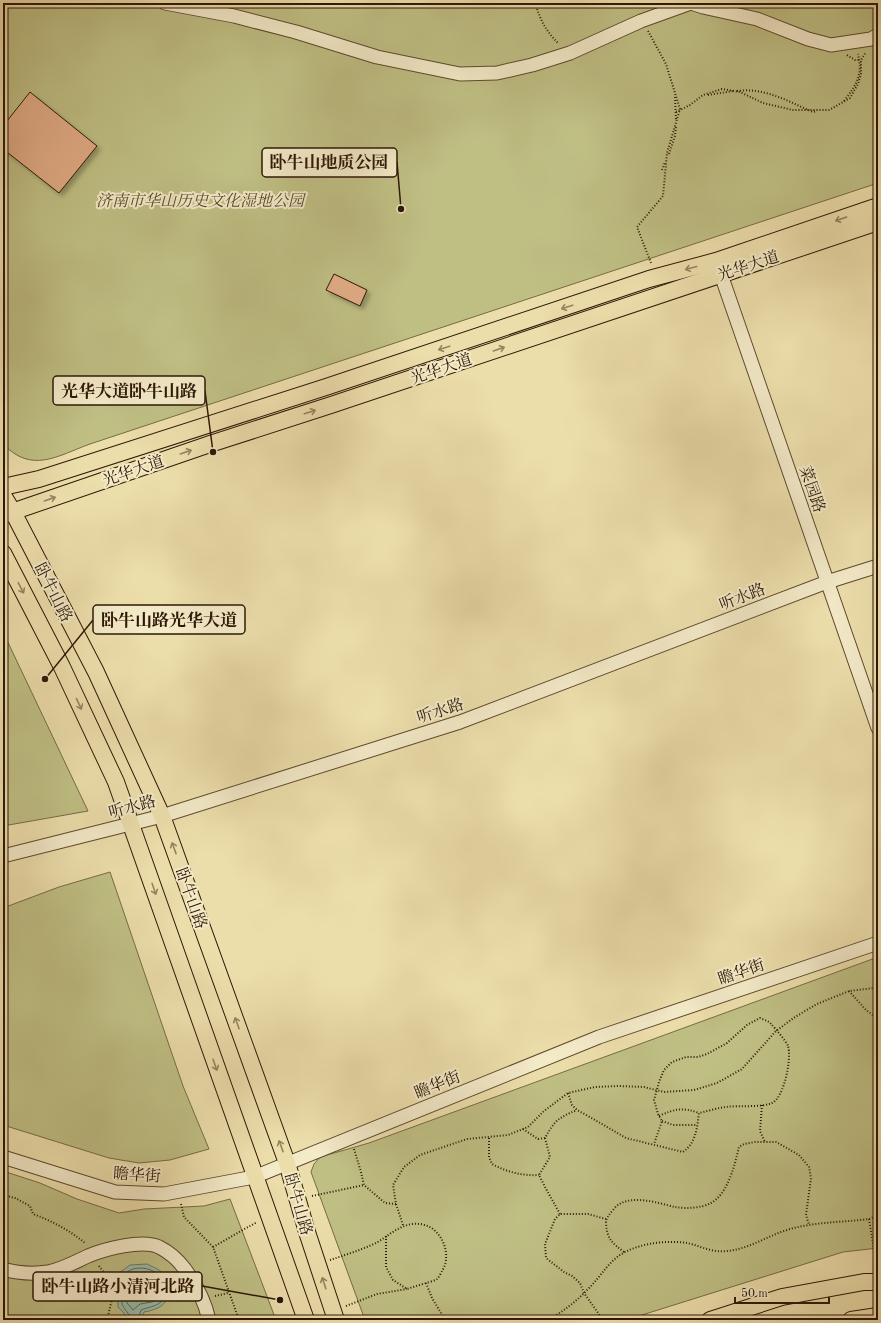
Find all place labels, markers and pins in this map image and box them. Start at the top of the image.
callout: 卧牛山地质公园 [262,148,397,177]
callout: 光华大道卧牛山路 [53,376,205,405]
callout: 卧牛山路光华大道 [93,605,245,634]
callout: 卧牛山路小清河北路 [33,1272,202,1301]

